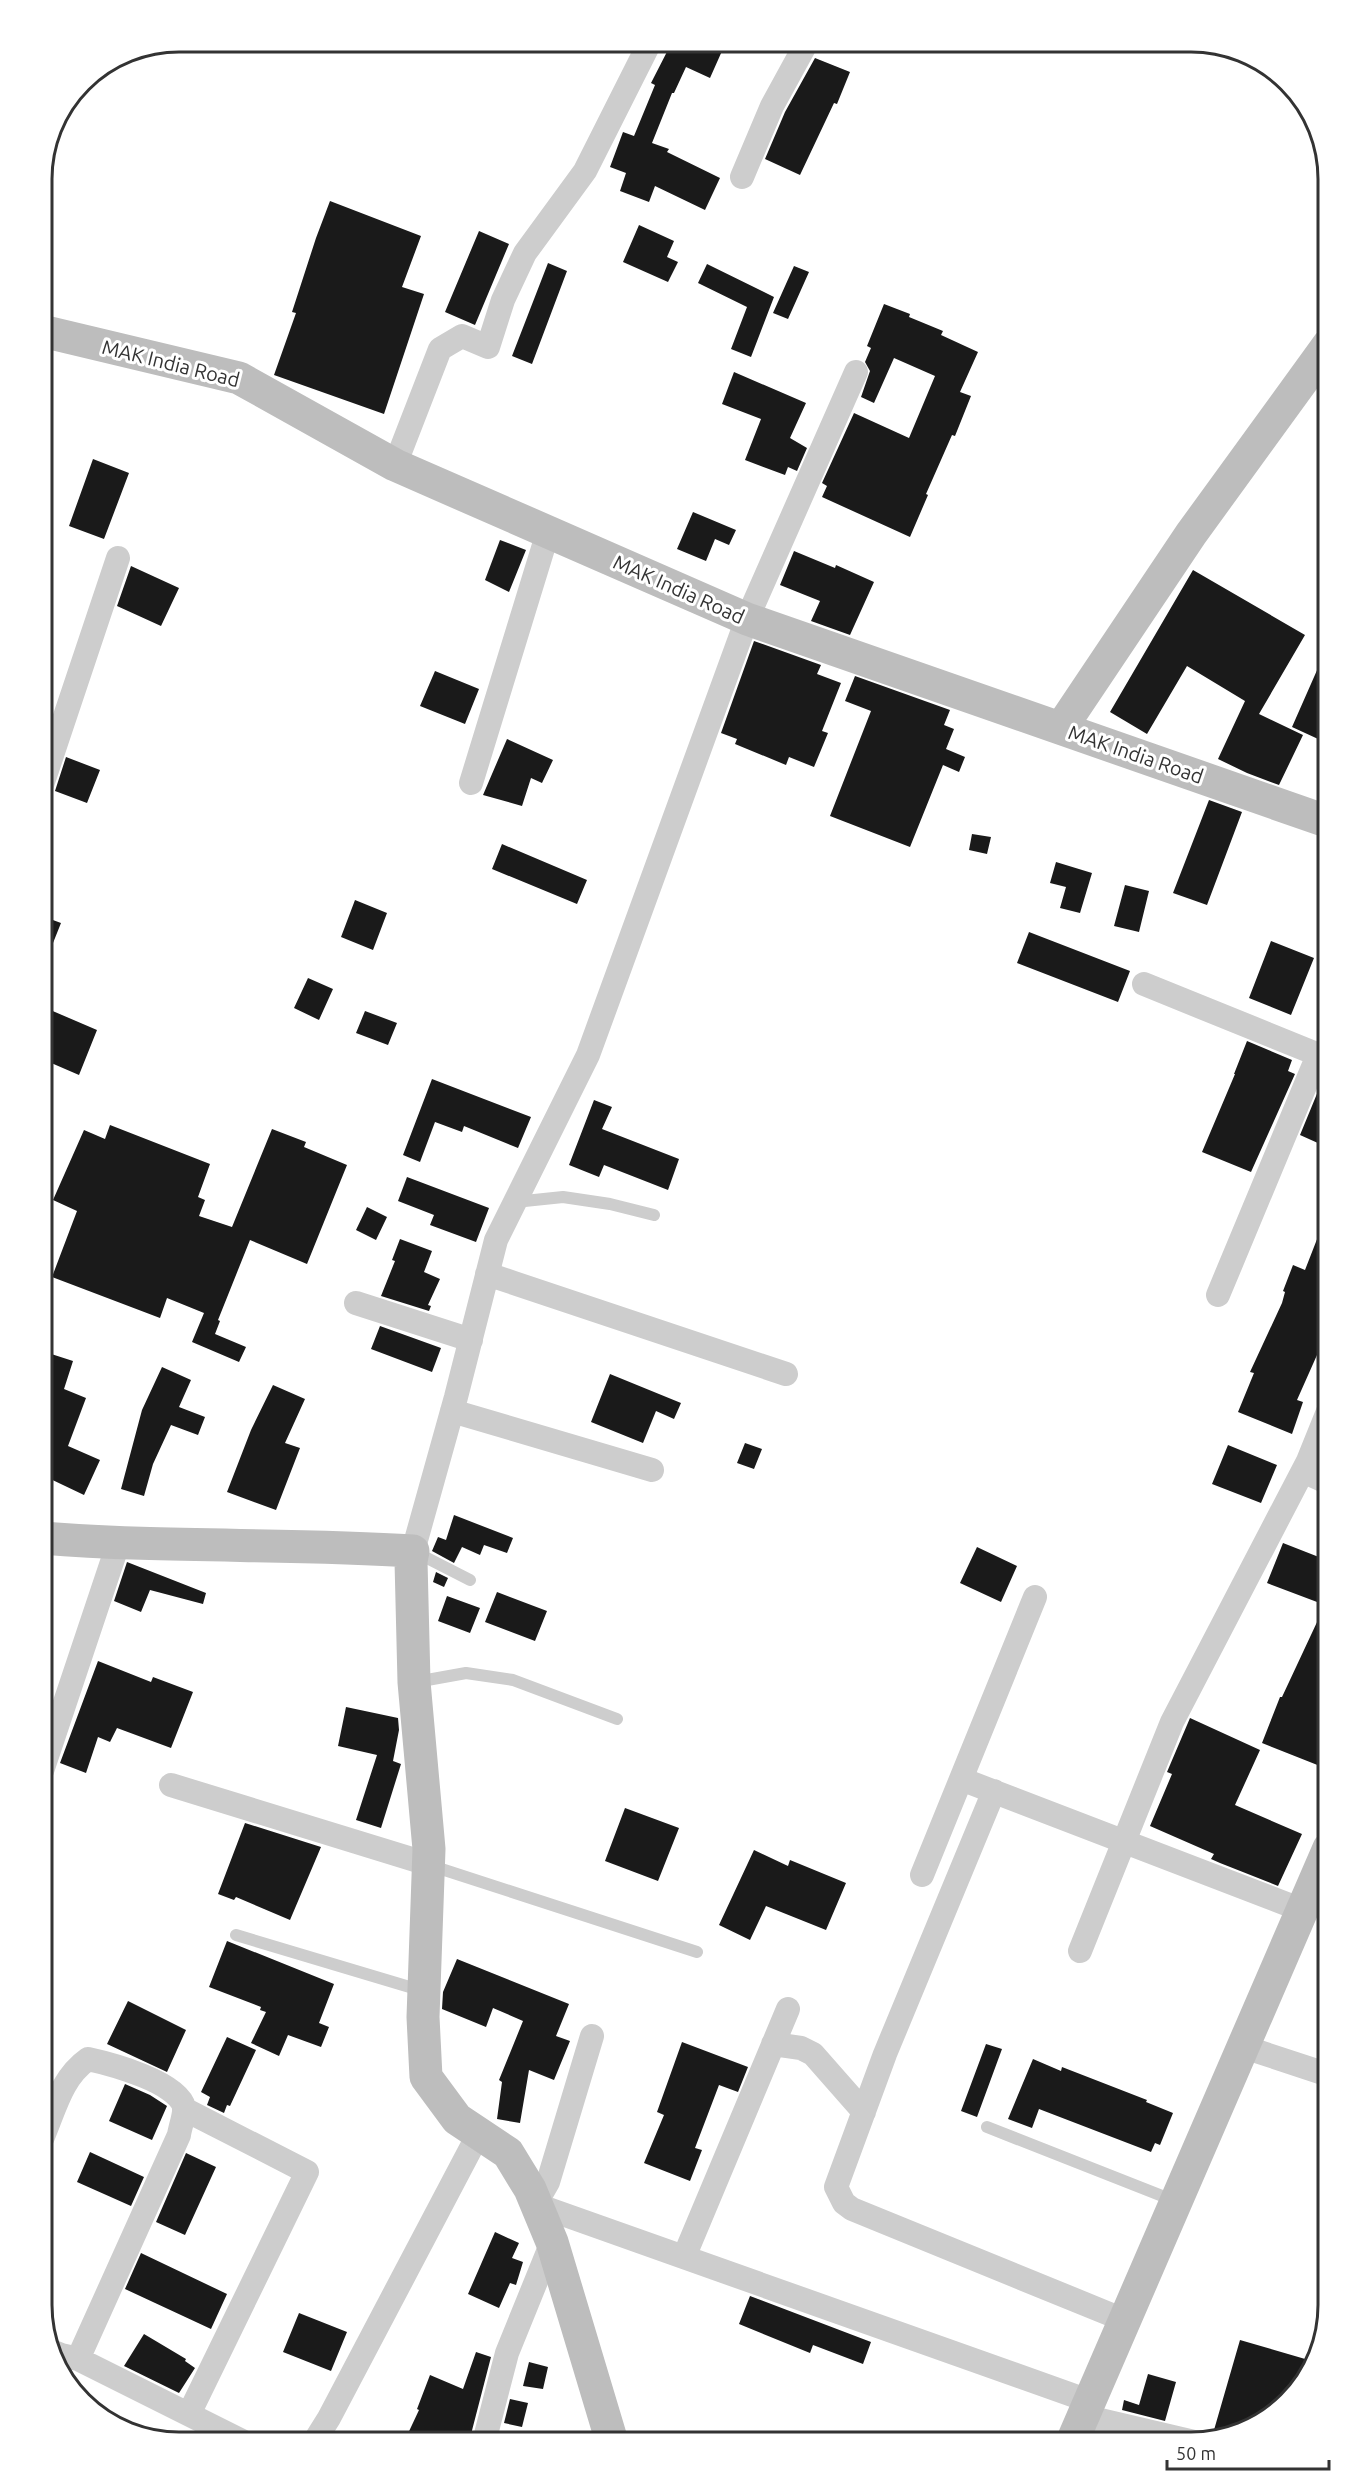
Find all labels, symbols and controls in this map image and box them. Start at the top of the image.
street label: MAK India Road [100,335,242,391]
street label: MAK India Road [610,550,748,628]
street label: MAK India Road [1066,720,1206,788]
scale bar [1167,2433,1329,2471]
text: 50 m [1176,2443,1216,2463]

